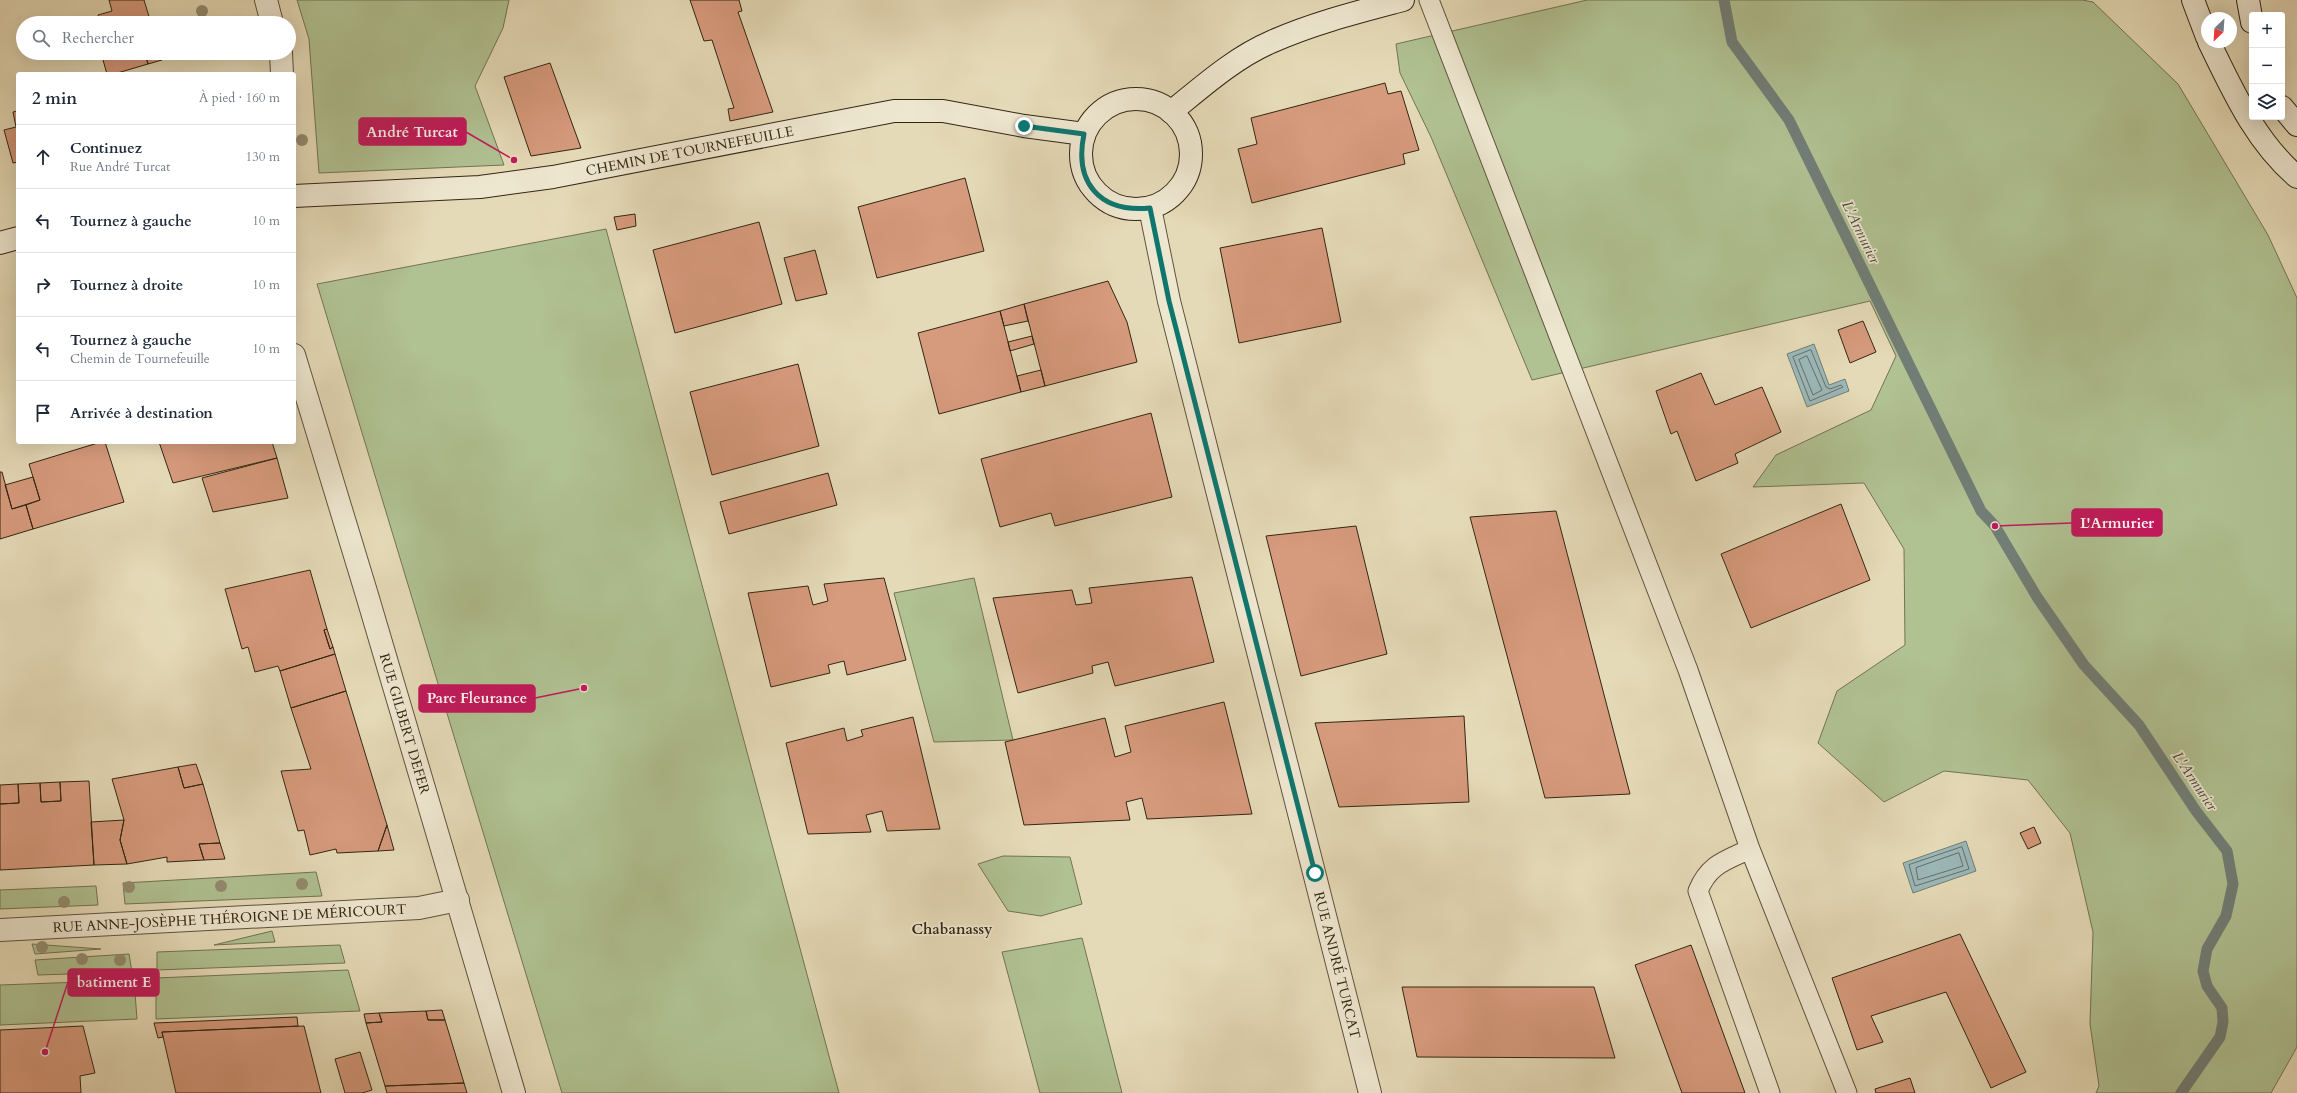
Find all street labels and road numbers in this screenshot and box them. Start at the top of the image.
street label: CHEMIN DE TOURNEFEUILLE [584,121,795,180]
street label: RUE GILBERT DEFER [375,651,435,797]
street label: RUE ANDRÉ TURCAT [1310,889,1365,1041]
street label: RUE ANNE-JOSÈPHE THÉROIGNE DE MÉRICOURT [52,899,407,937]

